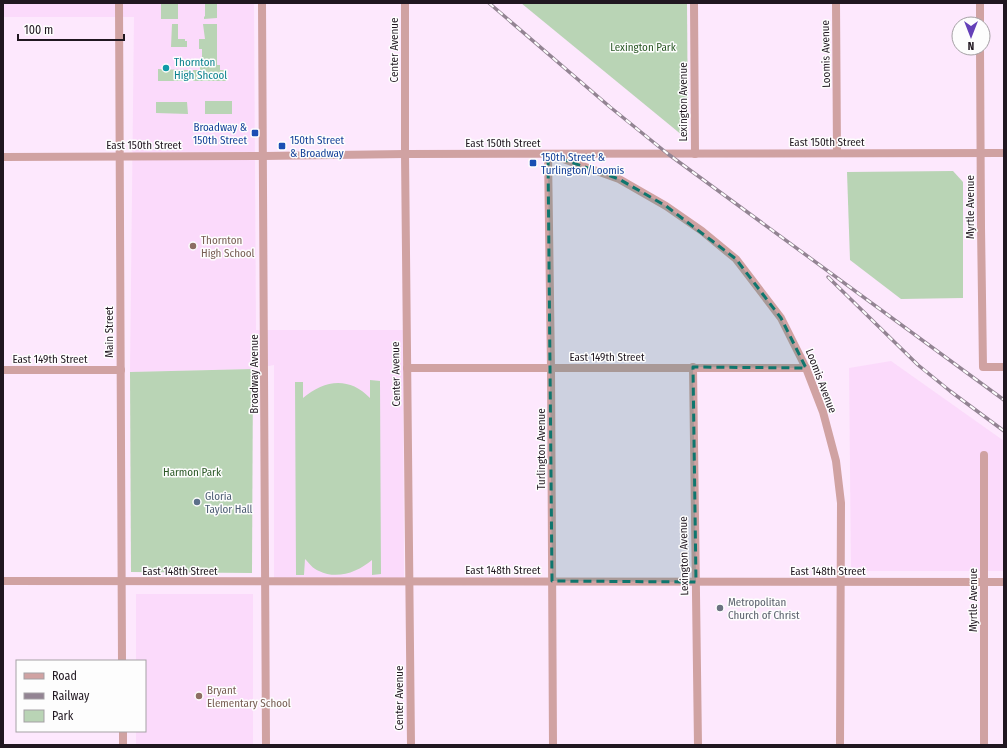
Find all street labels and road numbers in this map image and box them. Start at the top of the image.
street label: Center Avenue [388,18,401,82]
street label: Loomis Avenue [819,20,833,88]
street label: Lexington Avenue [677,62,690,142]
street label: East 150th Street [789,136,865,149]
street label: East 150th Street [465,137,541,150]
street label: East 150th Street [106,139,182,152]
street label: Myrtle Avenue [964,175,977,239]
street label: Main Street [103,306,116,358]
street label: Broadway Avenue [248,334,261,414]
street label: Center Avenue [389,341,403,407]
street label: Loomis Avenue [803,347,839,415]
street label: East 149th Street [569,351,645,364]
street label: East 149th Street [12,353,88,366]
street label: Turlington Avenue [535,408,548,490]
street label: Lexington Avenue [677,516,691,596]
street label: East 148th Street [465,564,541,577]
street label: East 148th Street [142,565,218,578]
street label: East 148th Street [790,565,866,578]
street label: Myrtle Avenue [967,568,980,632]
street label: Center Avenue [393,666,406,730]

